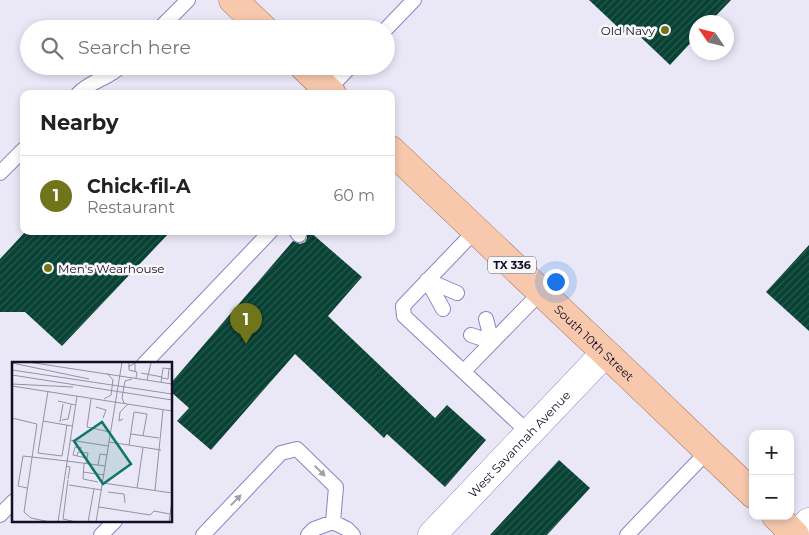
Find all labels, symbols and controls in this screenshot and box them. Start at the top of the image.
north arrow [689,15,734,60]
search box [20,20,395,75]
place label: Old Navy [601,23,655,38]
marker: Old Navy [659,24,671,36]
icon: search [38,34,66,62]
text: Search here [78,36,191,59]
text: Nearby [40,110,119,135]
text: Chick-fil-A [87,175,191,198]
text: 1 [53,186,59,205]
text: 60 m [333,186,375,205]
text: Restaurant [87,198,175,217]
road number: TX 336 [488,256,536,274]
place label: Men's Wearhouse [58,261,165,276]
marker: Men's Wearhouse [42,262,54,274]
your location [543,269,569,295]
street label: South 10th Street [551,301,637,384]
pin: 1 [230,303,262,344]
inset map [12,362,172,522]
street label: West Savannah Avenue [465,387,573,500]
map controls [749,430,794,520]
button: + [749,430,794,475]
one-way arrow [314,465,326,477]
button: − [749,475,794,520]
one-way arrow [230,494,242,506]

